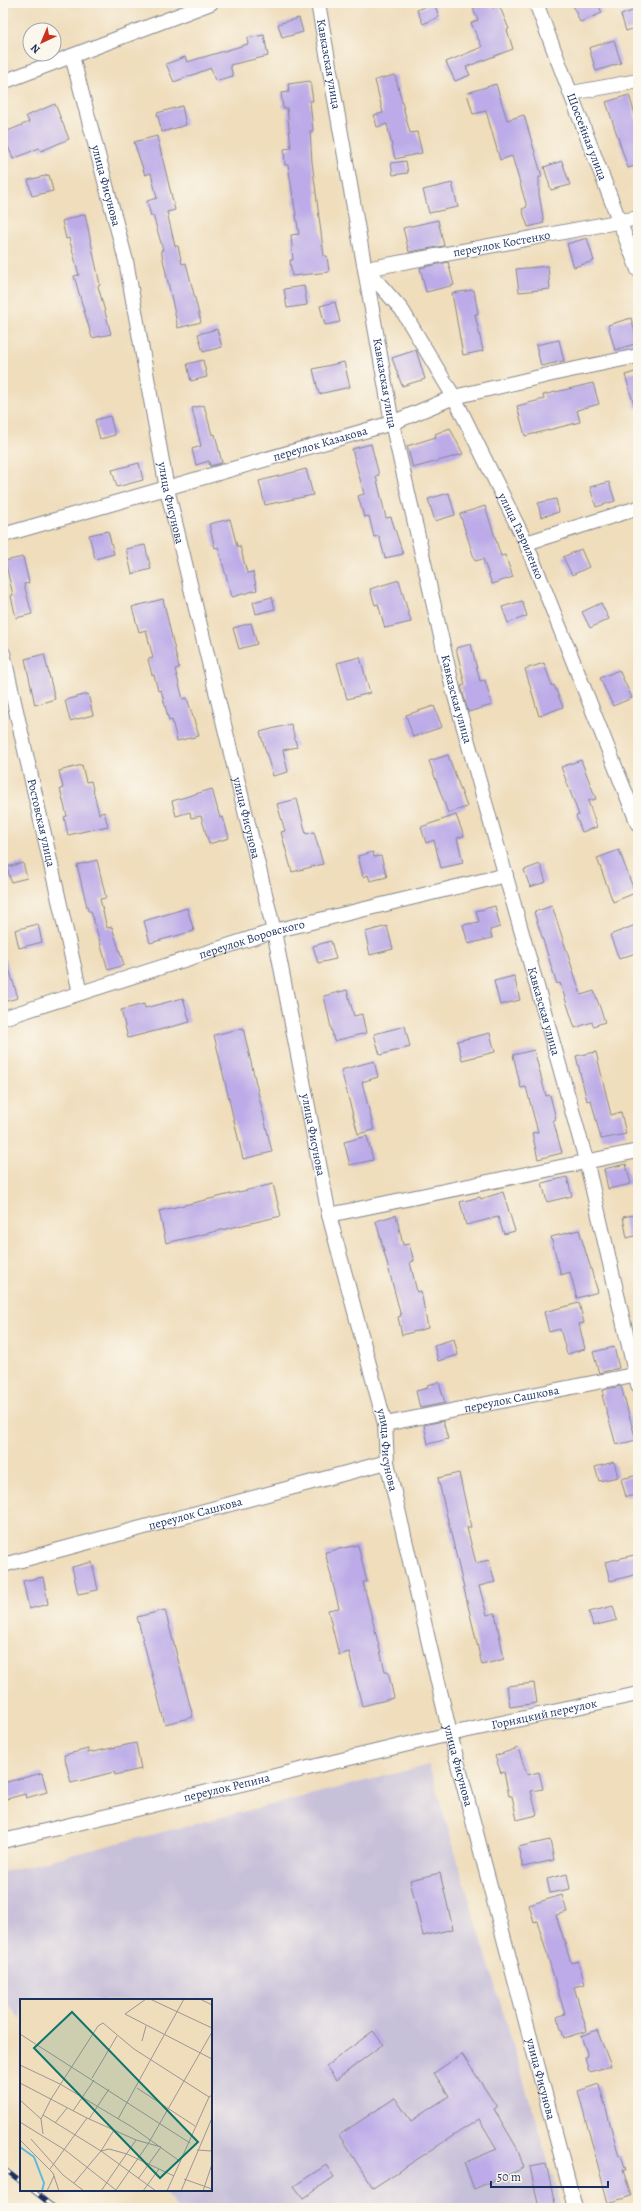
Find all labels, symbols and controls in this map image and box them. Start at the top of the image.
street label: Кавказская улица [313,18,345,111]
north arrow [22,22,62,62]
text: N [27,41,43,57]
street label: Шоссейная улица [563,90,611,183]
street label: улица Фисунова [88,142,125,228]
street label: переулок Костенко [452,227,552,261]
street label: Кавказская улица [369,337,401,430]
street label: переулок Казакова [271,422,370,465]
street label: улица Фисунова [154,460,188,546]
street label: улица Гавриленко [494,489,548,582]
street label: Кавказская улица [437,653,476,746]
street label: улица Фисунова [229,774,264,861]
street label: Ростовская улица [24,777,59,869]
street label: переулок Воровского [197,916,306,963]
street label: Кавказская улица [524,965,564,1057]
street label: улица Фисунова [297,1091,329,1178]
street label: переулок Сашкова [463,1382,561,1416]
street label: улица Фисунова [373,1406,402,1493]
street label: переулок Сашкова [147,1493,244,1534]
street label: Горняцкий переулок [490,1695,598,1733]
street label: улица Фисунова [440,1722,477,1808]
street label: переулок Репина [182,1769,272,1806]
inset map [20,1999,212,2191]
street label: улица Фисунова [522,2035,559,2122]
scale bar [491,2163,608,2189]
text: 50 m [497,2169,521,2185]

